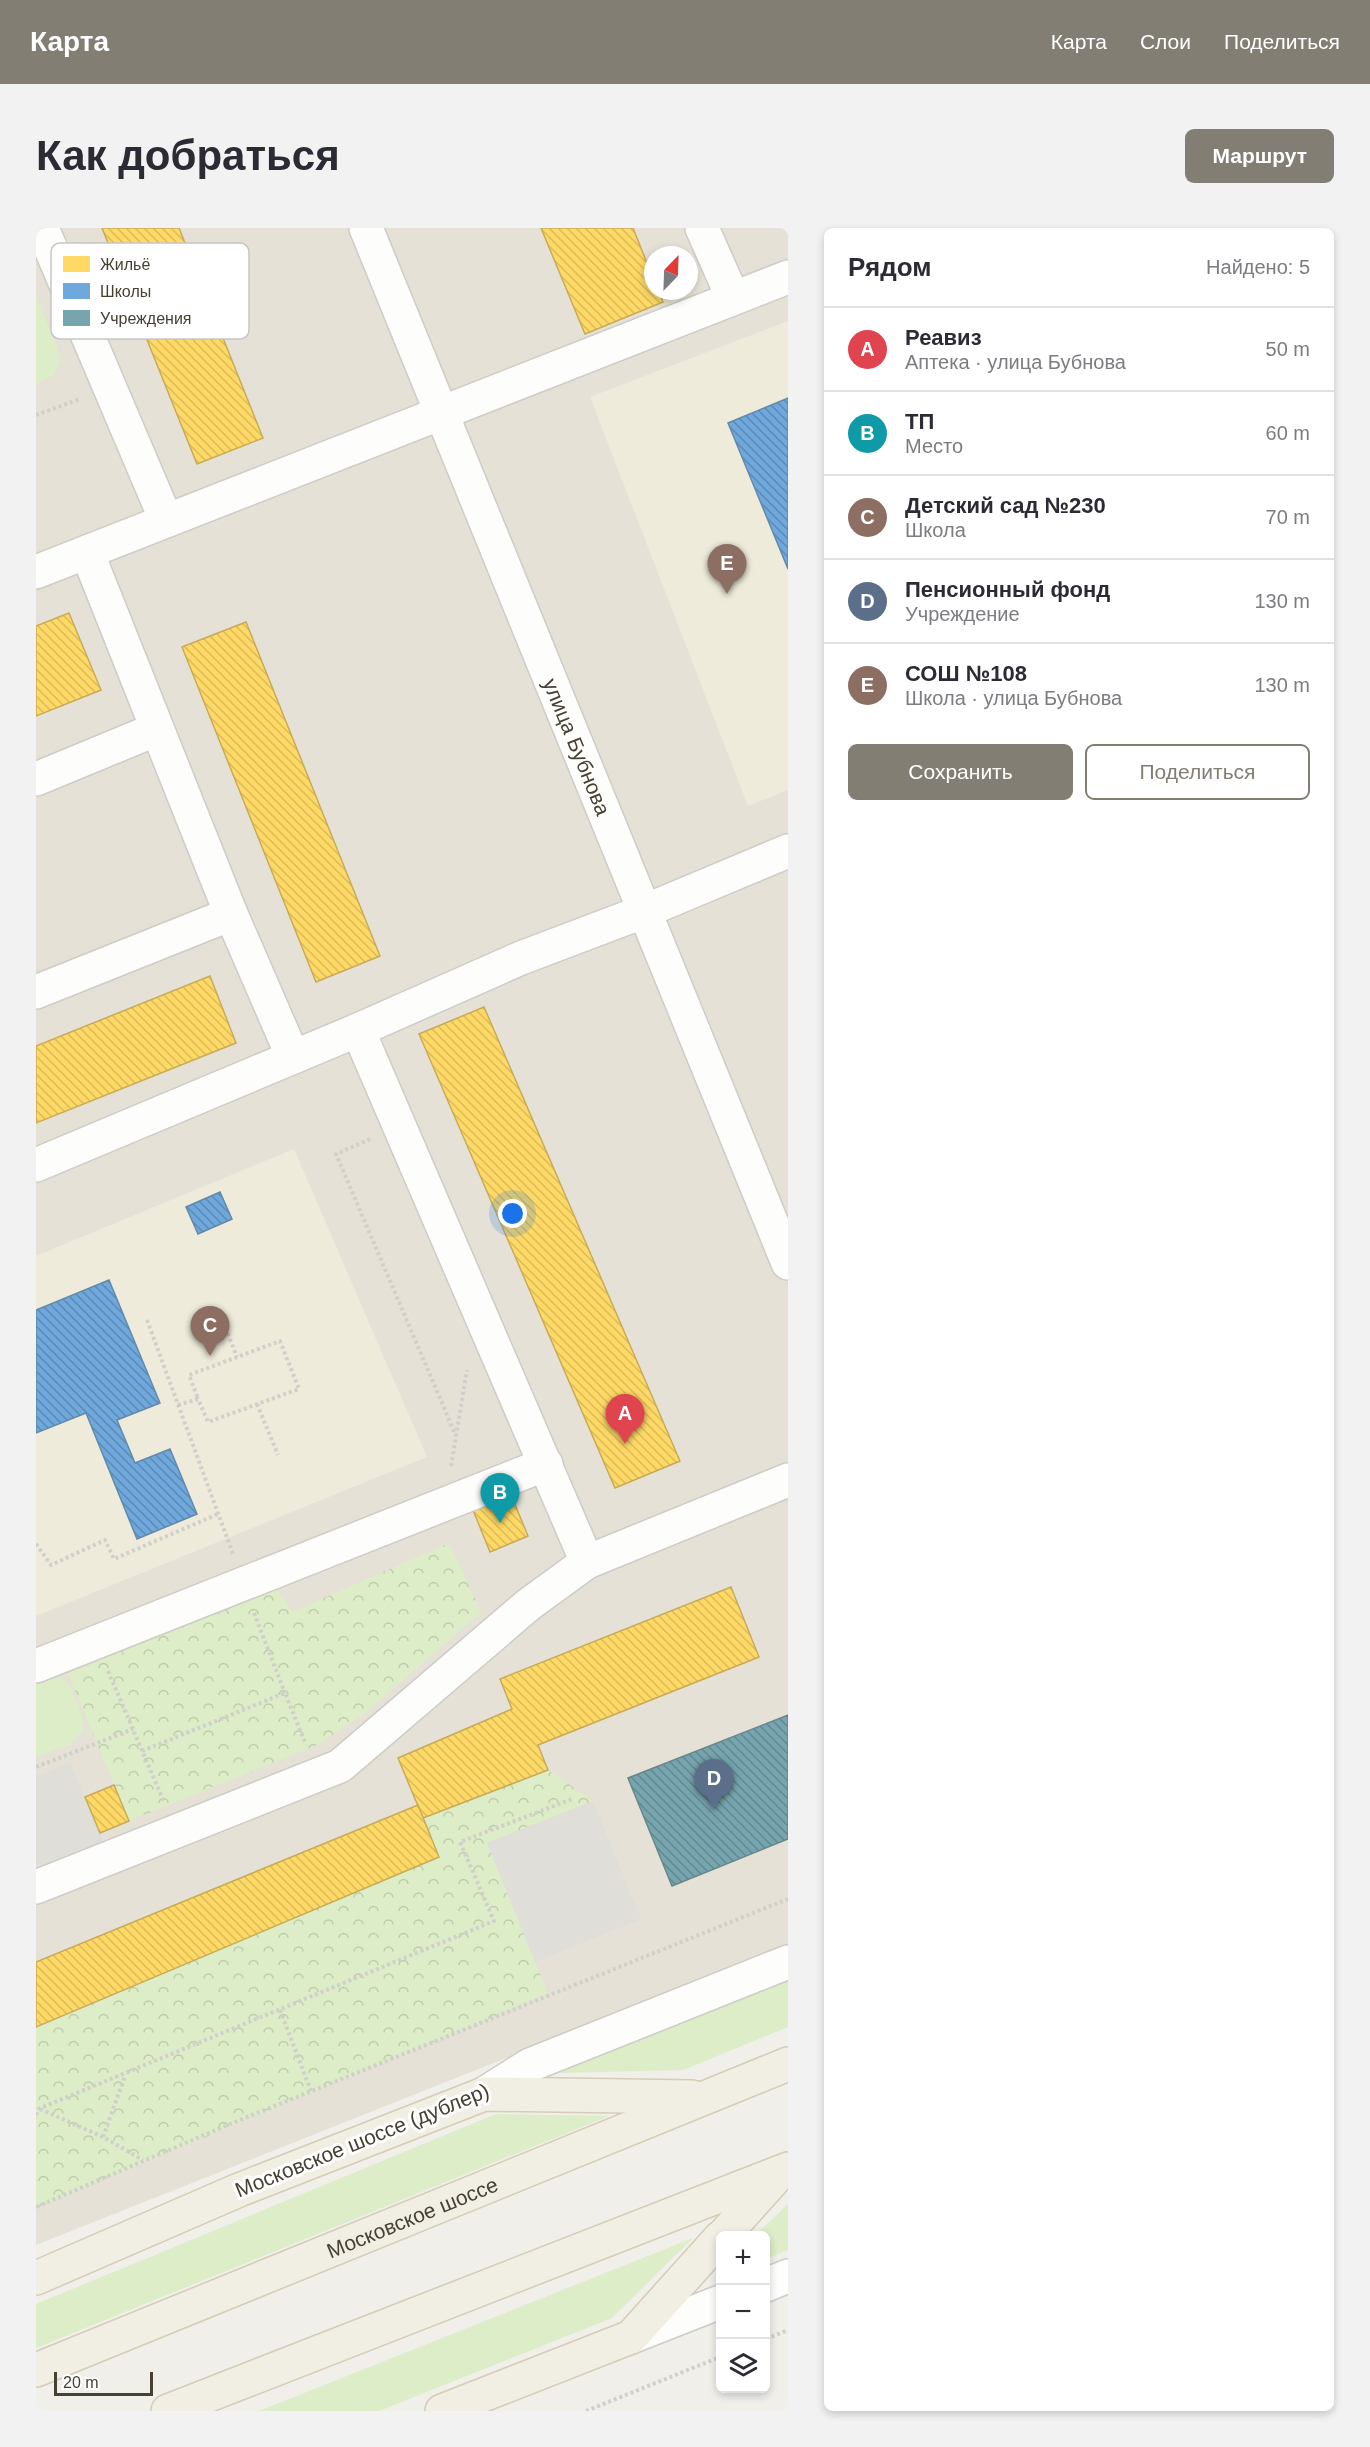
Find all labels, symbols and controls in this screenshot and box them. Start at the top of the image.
text: Карта [30,26,109,57]
text: Карта [1051,30,1107,53]
text: Слои [1140,30,1191,53]
text: Поделиться [1224,30,1340,53]
button: Маршрут [1185,129,1334,183]
text: Как добраться [36,132,340,179]
legend [51,243,249,339]
north arrow [644,246,698,300]
text: Рядом [848,252,931,282]
text: Жильё [100,256,150,273]
text: Найдено: 5 [1206,256,1310,278]
text: Школы [100,283,151,300]
text: Учреждения [100,310,192,327]
text: Реавиз [905,325,982,350]
text: A [860,338,875,360]
text: 50 m [1266,338,1310,360]
text: Аптека · улица Бубнова [905,351,1126,373]
text: ТП [905,409,934,434]
text: B [860,422,875,444]
text: 60 m [1266,422,1310,444]
text: Место [905,435,963,457]
text: Детский сад №230 [905,493,1106,518]
text: C [860,506,875,528]
text: 70 m [1266,506,1310,528]
text: Школа [905,519,966,541]
pin: E [708,544,746,594]
text: Пенсионный фонд [905,577,1110,602]
text: D [860,590,875,612]
text: 130 m [1254,590,1310,612]
text: Учреждение [905,603,1020,625]
text: СОШ №108 [905,661,1027,686]
text: E [861,674,874,696]
text: 130 m [1254,674,1310,696]
street label: улица Бубнова [539,675,616,819]
text: Школа · улица Бубнова [905,687,1122,709]
button: Сохранить [848,744,1073,800]
button: Поделиться [1085,744,1310,800]
your location [498,1199,527,1228]
pin: C [190,1306,230,1356]
pin: A [606,1394,644,1444]
pin: B [480,1474,520,1523]
pin: D [694,1760,734,1809]
street label: Московское шоссе (дублер) [232,2078,492,2202]
street label: Московское шоссе [323,2172,501,2262]
map controls [716,2231,770,2393]
button: + [716,2231,770,2285]
button: − [716,2285,770,2339]
button: layers [716,2339,770,2393]
scale bar [54,2369,153,2396]
text: 20 m [63,2374,99,2391]

